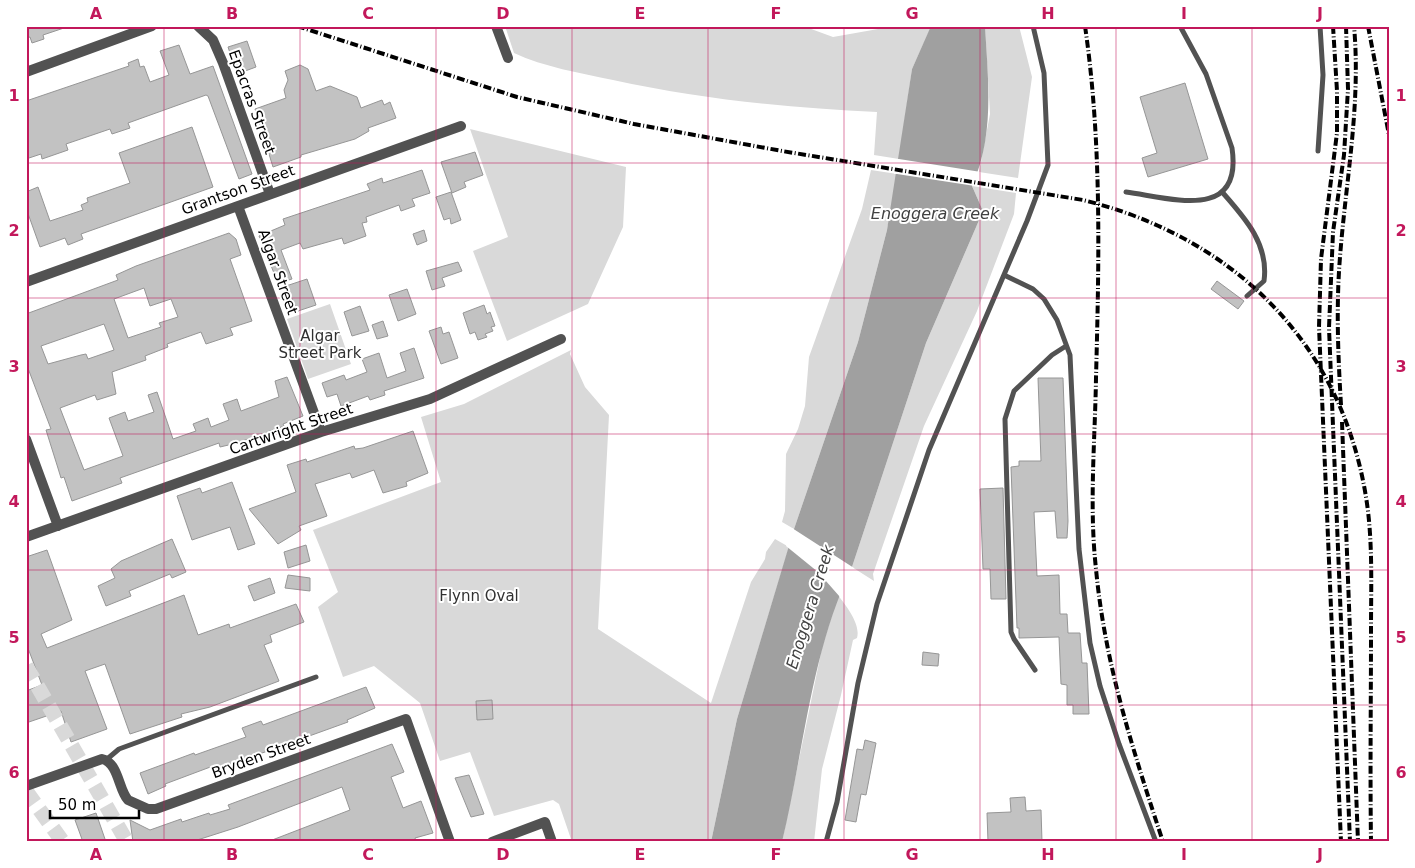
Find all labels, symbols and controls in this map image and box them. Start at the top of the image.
text: A [90,4,103,23]
text: B [226,4,238,23]
text: C [362,4,374,23]
text: D [496,4,510,23]
text: E [635,4,645,23]
text: F [771,4,781,23]
text: G [905,4,919,23]
text: H [1041,4,1055,23]
text: I [1181,4,1187,23]
text: J [1316,4,1323,23]
street label: Epacras Street [225,47,279,157]
text: 1 [8,86,20,105]
text: 1 [1395,86,1407,105]
street label: Grantson Street [179,161,297,219]
water label: Enoggera Creek [871,204,1000,223]
text: 2 [8,221,20,240]
text: 2 [1395,221,1407,240]
street label: Algar Street [254,227,302,317]
park label: Algar Street Park [279,327,362,362]
text: 3 [8,357,20,376]
text: 3 [1395,357,1407,376]
street label: Cartwright Street [227,399,355,459]
text: 4 [8,492,20,511]
text: 4 [1395,492,1407,511]
water label: Enoggera Creek [782,542,838,671]
park label: Flynn Oval [439,587,519,605]
text: 5 [8,628,20,647]
text: 5 [1395,628,1407,647]
street label: Bryden Street [209,730,313,782]
text: 6 [8,763,20,782]
text: 6 [1395,763,1407,782]
scale bar [50,788,139,820]
text: 50 m [58,796,96,814]
text: A [90,845,103,864]
text: B [226,845,238,864]
text: C [362,845,374,864]
text: D [496,845,510,864]
text: E [635,845,645,864]
text: F [771,845,781,864]
text: G [905,845,919,864]
text: H [1041,845,1055,864]
text: I [1181,845,1187,864]
text: J [1316,845,1323,864]

